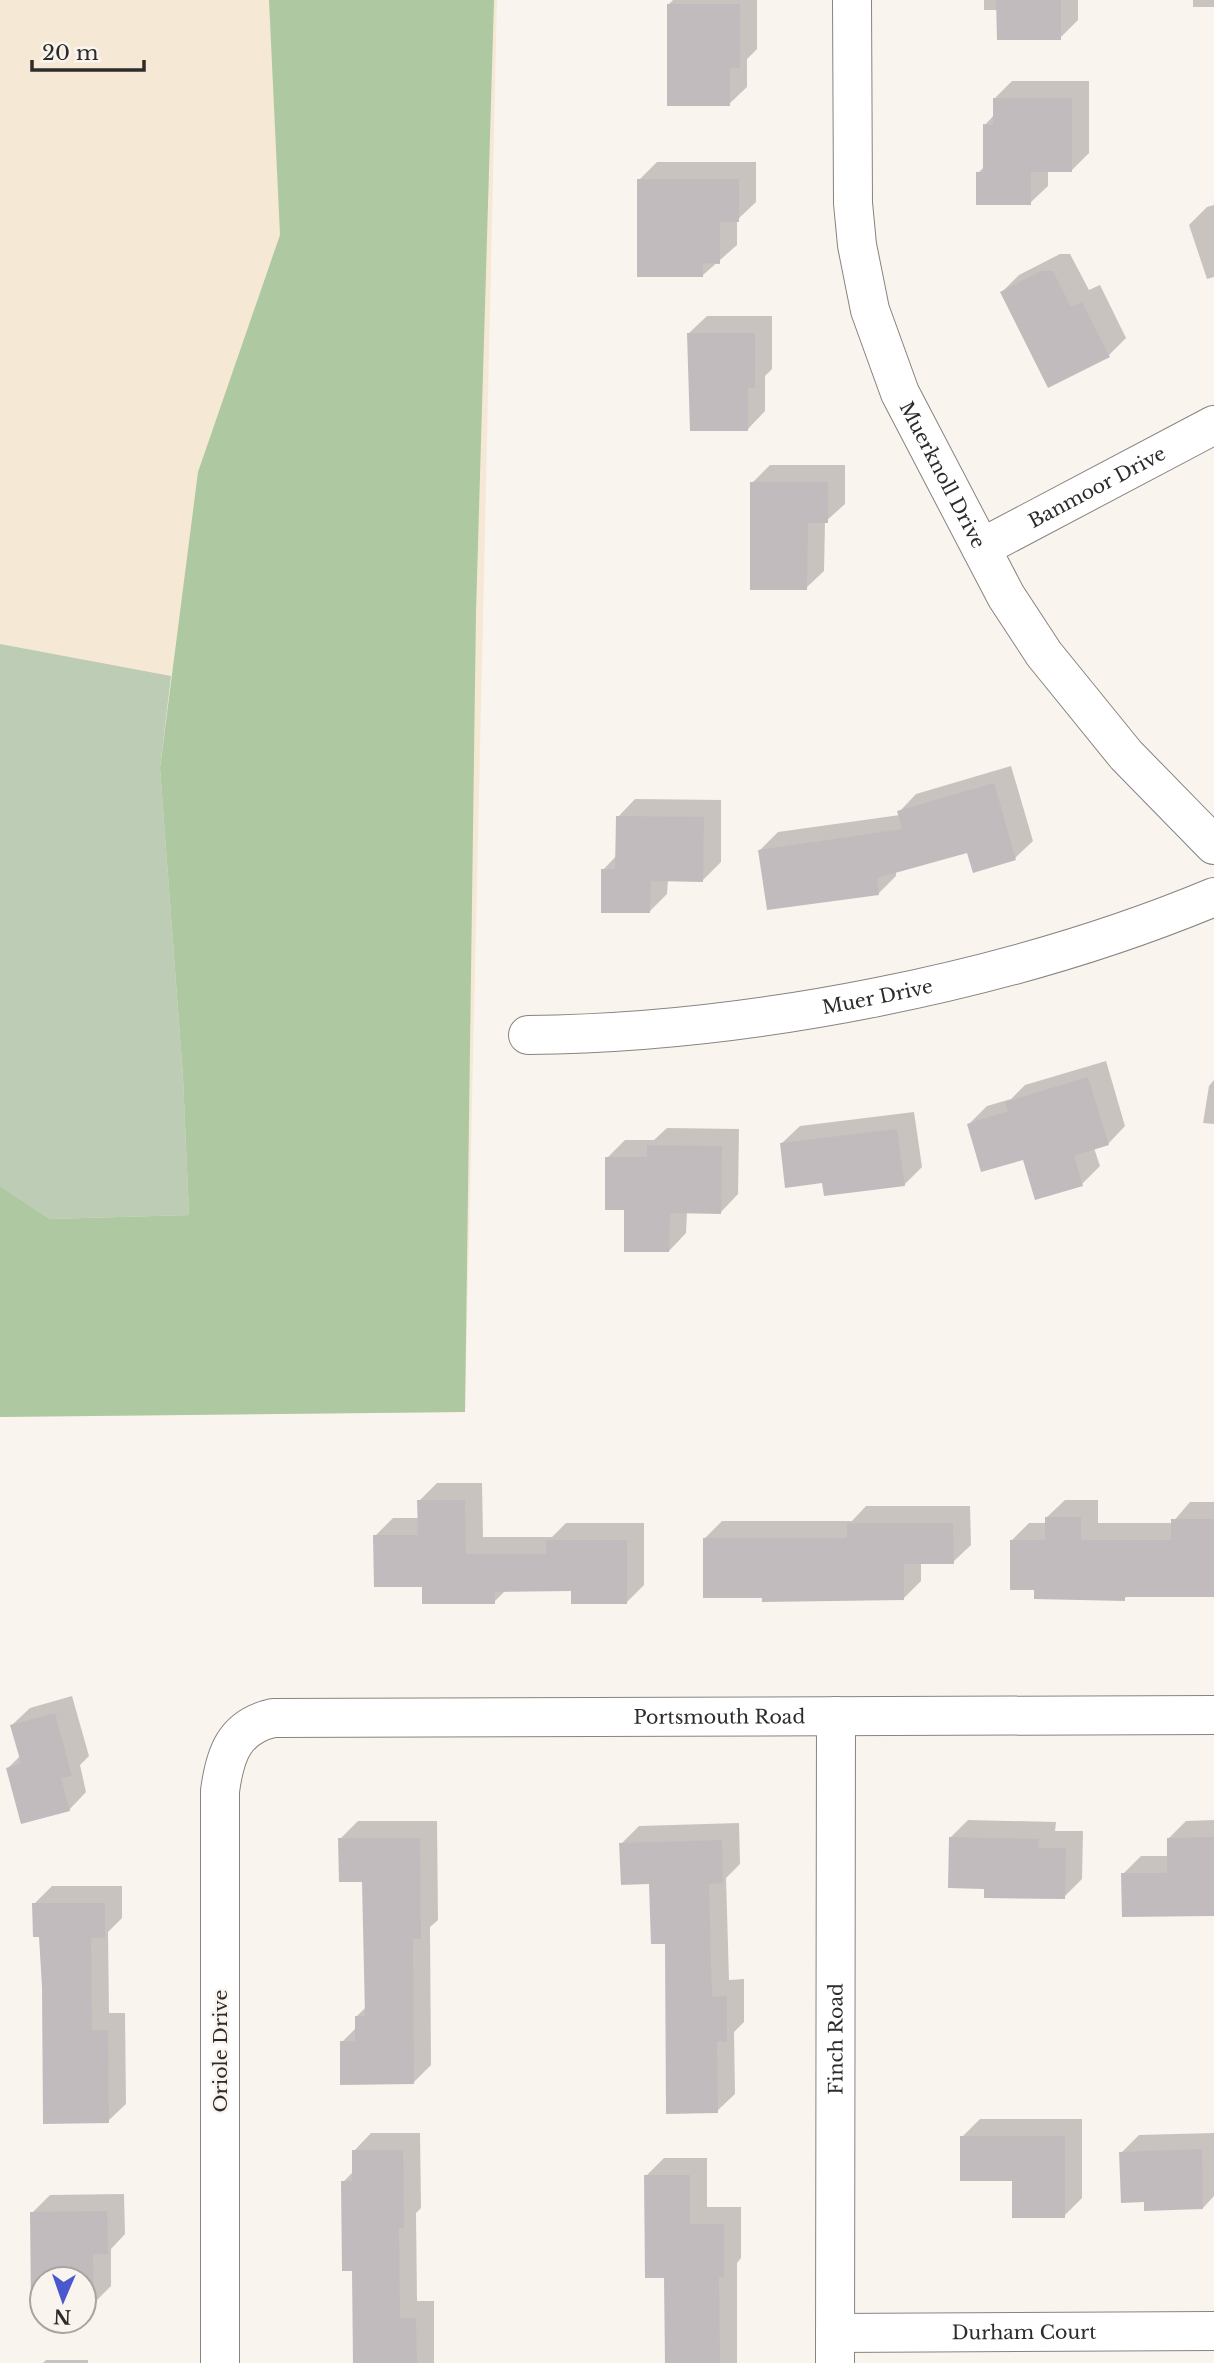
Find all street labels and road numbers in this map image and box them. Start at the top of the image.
street label: Muerknoll Drive [895,397,991,552]
street label: Banmoor Drive [1024,441,1169,532]
street label: Muer Drive [820,974,935,1019]
street label: Portsmouth Road [633,1705,805,1728]
street label: Finch Road [824,1983,847,2095]
street label: Oriole Drive [209,1990,232,2112]
street label: Durham Court [952,2320,1097,2344]

